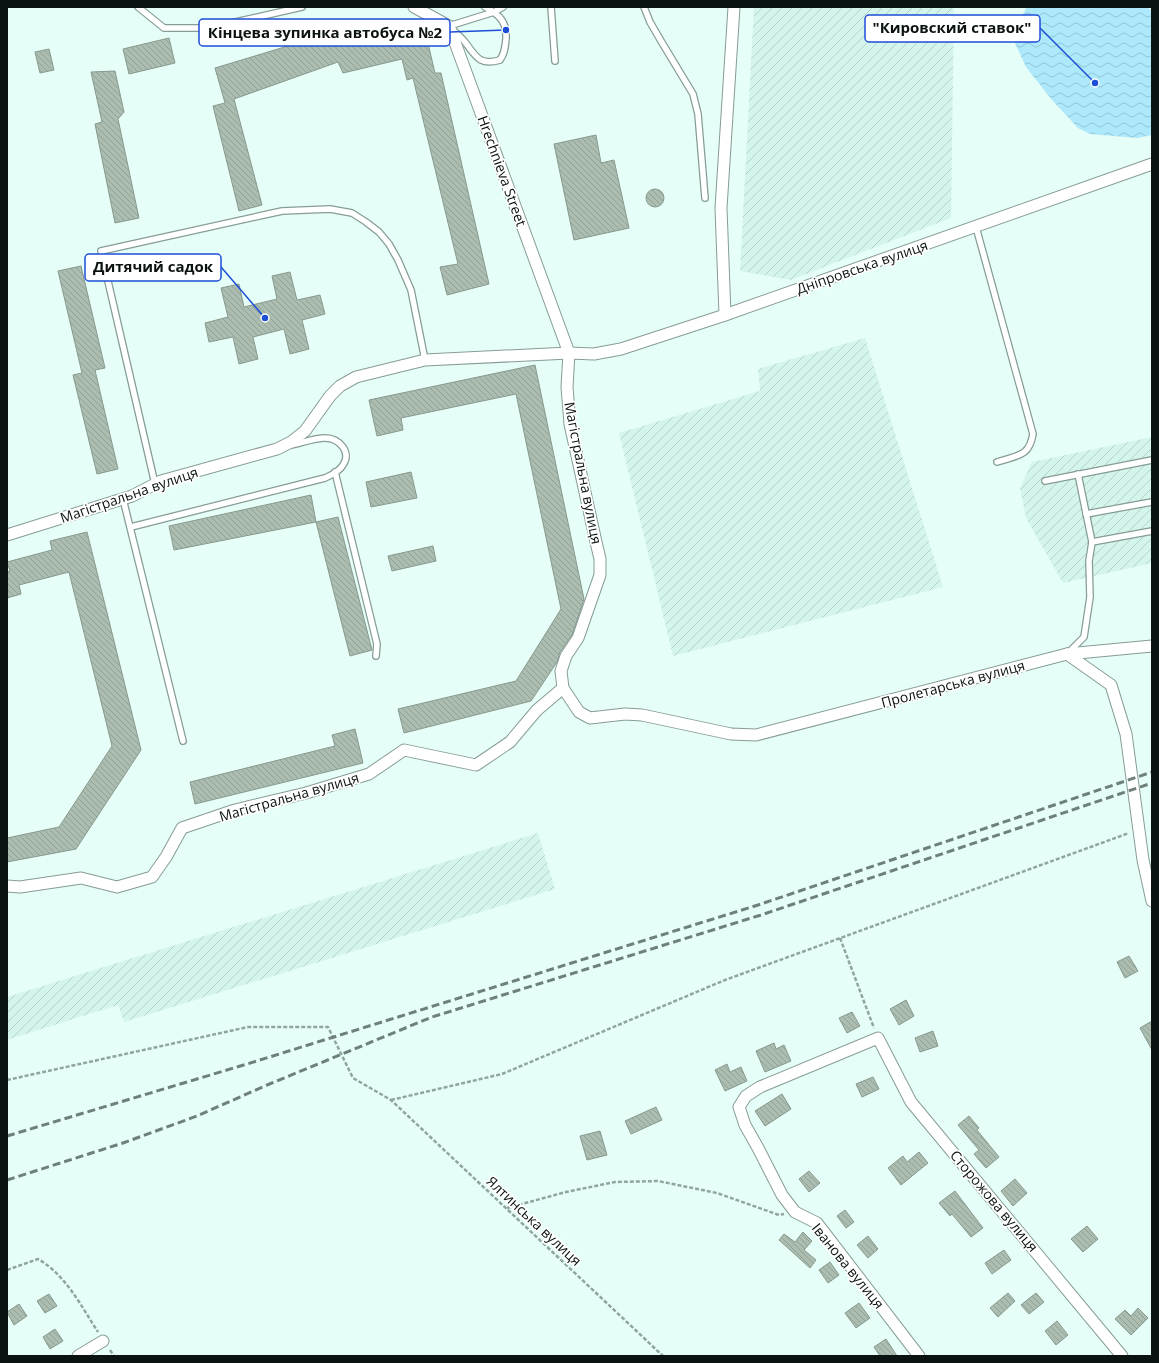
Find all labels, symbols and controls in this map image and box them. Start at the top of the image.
callout: "Кировский ставок" [865,15,1040,42]
text: "Кировский ставок" [873,17,1031,37]
callout: Кінцева зупинка автобуса №2 [199,19,450,46]
text: Кінцева зупинка автобуса №2 [208,22,443,42]
street label: Hrechnieva Street [474,113,531,229]
street label: Дніпровська вулиця [794,235,930,298]
callout: Дитячий садок [85,254,221,281]
text: Дитячий садок [93,256,214,276]
street label: Магістральна вулиця [560,400,607,546]
street label: Магістральна вулиця [57,462,200,527]
street label: Пролетарська вулиця [879,655,1027,712]
street label: Магістральна вулиця [217,767,361,826]
street label: Сторожова вулиця [946,1146,1043,1256]
street label: Ялтинська вулиця [483,1172,586,1270]
street label: Іванова вулиця [808,1219,889,1312]

